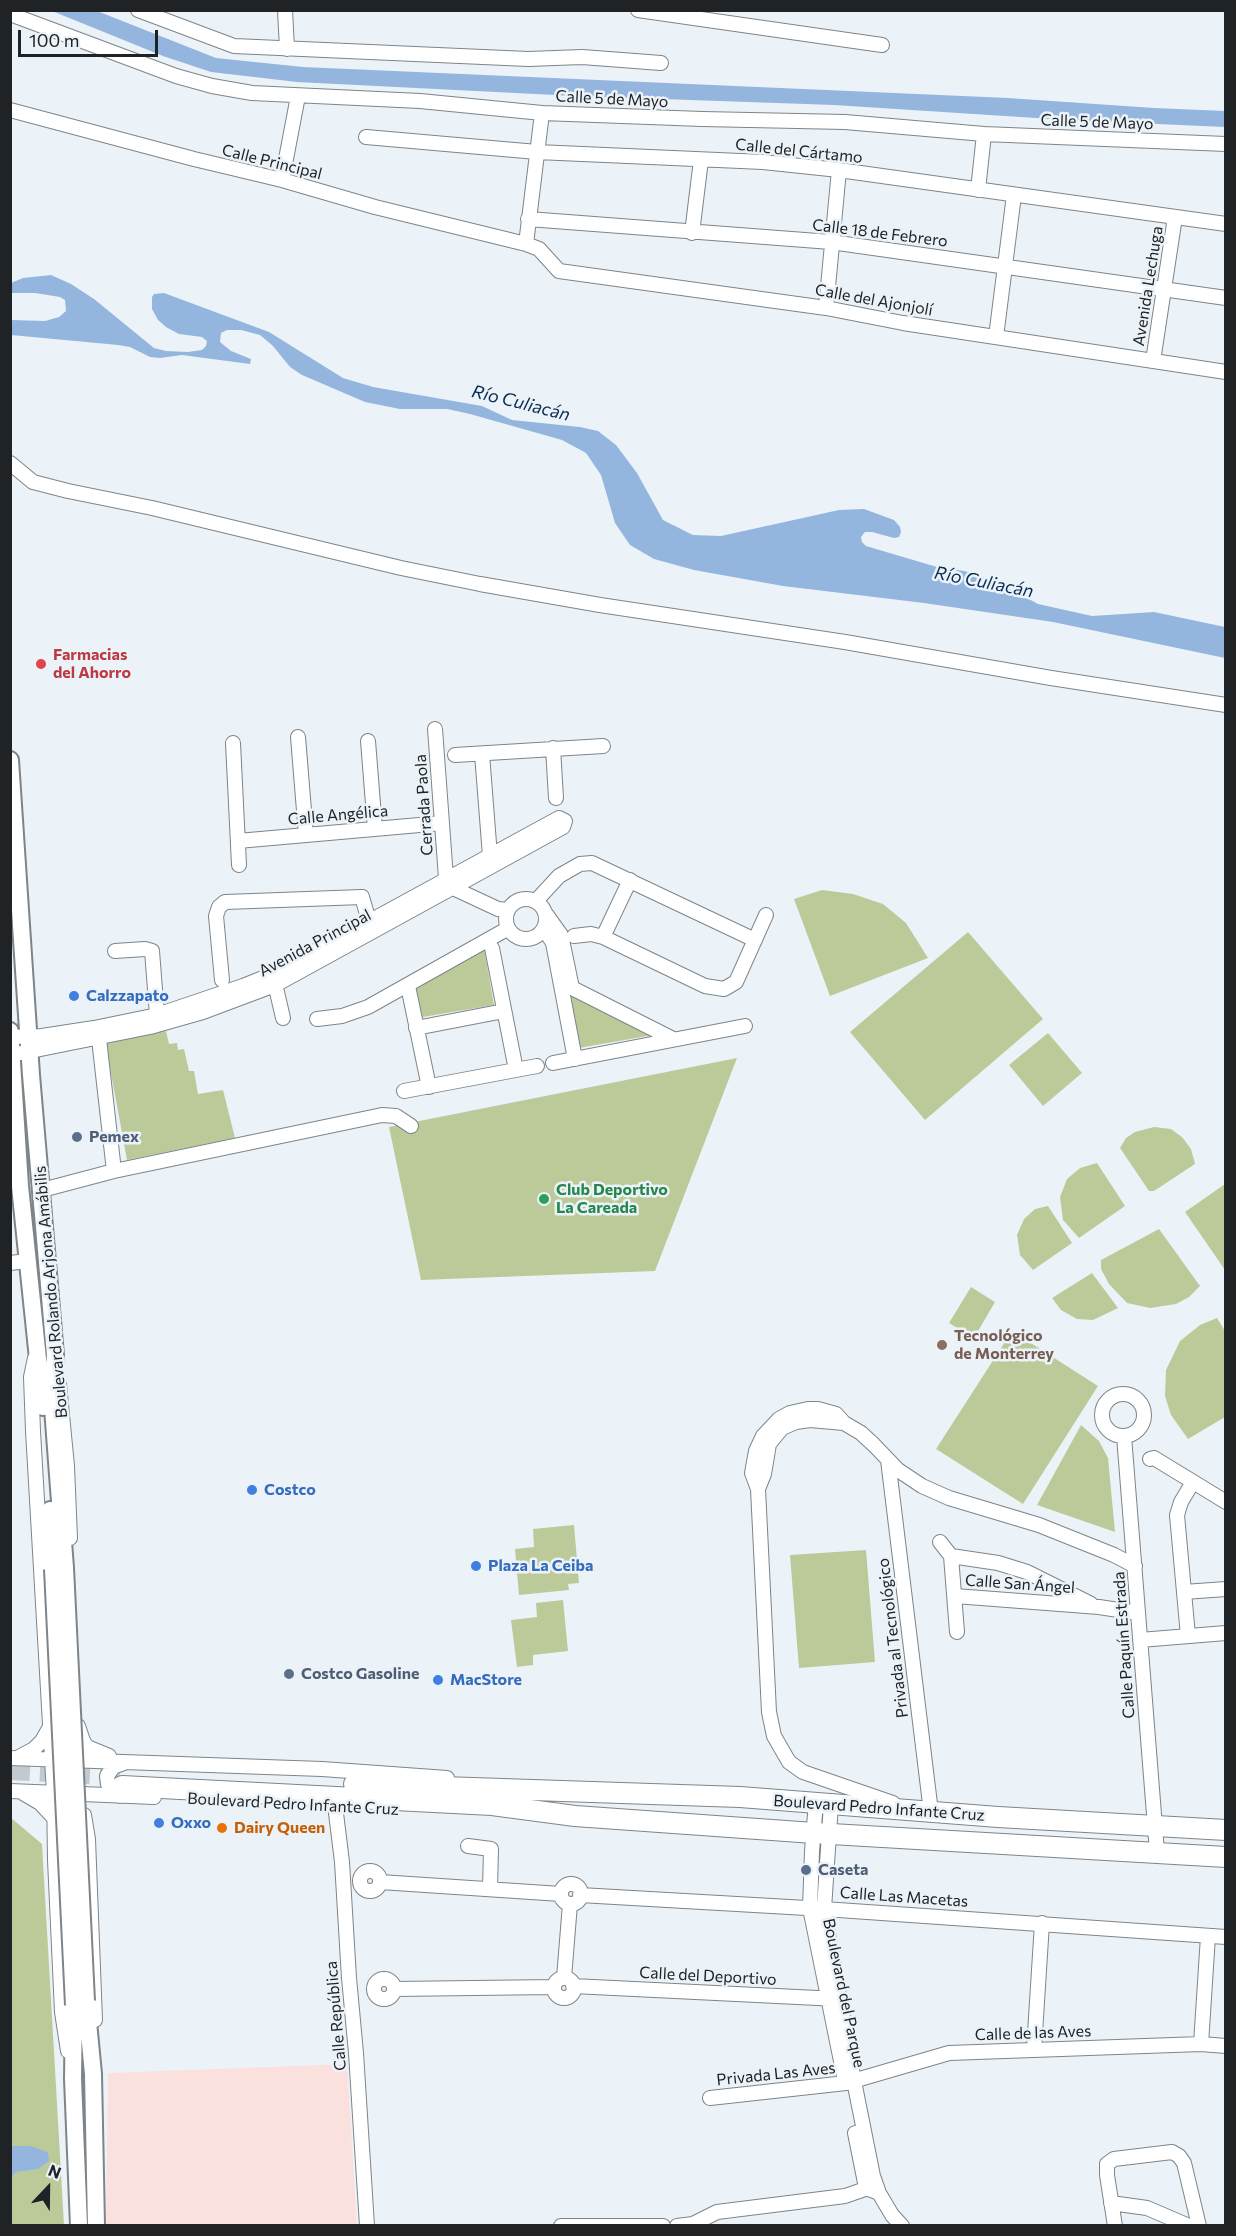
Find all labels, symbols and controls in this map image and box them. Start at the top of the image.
scale bar [21,18,160,56]
text: 100 m [29,29,79,51]
street label: Calle 5 de Mayo [555,86,669,112]
street label: Calle 5 de Mayo [1040,110,1154,134]
street label: Calle del Cártamo [734,135,864,167]
street label: Calle Principal [220,140,324,184]
street label: Calle 18 de Febrero [811,215,949,251]
street label: Avenida Lechuga [1129,225,1167,347]
street label: Calle del Ajonjolí [814,280,934,320]
water label: Río Culiacán [470,380,572,426]
water label: Río Culiacán [933,562,1035,602]
place label: Farmacias del Ahorro [53,645,131,683]
marker: Farmacias del Ahorro [34,657,48,671]
street label: Cerrada Paola [411,754,437,856]
street label: Calle Angélica [287,801,389,829]
street label: Avenida Principal [256,905,374,981]
place label: Calzzapato [86,986,169,1006]
marker: Calzzapato [67,989,81,1003]
place label: Pemex [89,1127,139,1147]
marker: Pemex [70,1130,84,1144]
street label: Boulevard Rolando Arjona Amábilis [30,1165,72,1419]
place label: Club Deportivo La Careada [556,1180,668,1218]
marker: Club Deportivo La Careada [537,1192,551,1206]
place label: Tecnológico de Monterrey [954,1326,1054,1364]
marker: Tecnológico de Monterrey [935,1338,949,1352]
place label: Costco [264,1480,316,1500]
marker: Costco [245,1483,259,1497]
place label: Plaza La Ceiba [488,1556,593,1576]
street label: Privada al Tecnológico [874,1557,912,1719]
marker: Plaza La Ceiba [469,1559,483,1573]
street label: Calle San Ángel [964,1571,1076,1597]
street label: Calle Paquín Estrada [1109,1571,1139,1719]
place label: Costco Gasoline [301,1664,419,1684]
marker: Costco Gasoline [282,1667,296,1681]
place label: MacStore [450,1670,522,1690]
marker: MacStore [431,1673,445,1687]
street label: Boulevard Pedro Infante Cruz [187,1789,399,1819]
street label: Boulevard Pedro Infante Cruz [773,1791,985,1825]
place label: Oxxo [171,1813,211,1833]
marker: Oxxo [152,1816,166,1830]
place label: Dairy Queen [234,1818,325,1838]
marker: Dairy Queen [215,1821,229,1835]
place label: Caseta [818,1860,868,1880]
marker: Caseta [799,1863,813,1877]
street label: Calle Las Macetas [839,1883,969,1911]
street label: Boulevard del Parque [819,1917,869,2069]
street label: Calle República [322,1960,350,2072]
street label: Calle del Deportivo [639,1963,777,1989]
street label: Calle de las Aves [974,2021,1092,2045]
street label: Privada Las Aves [716,2058,836,2090]
north arrow [18,2158,78,2218]
text: N [46,2160,64,2182]

